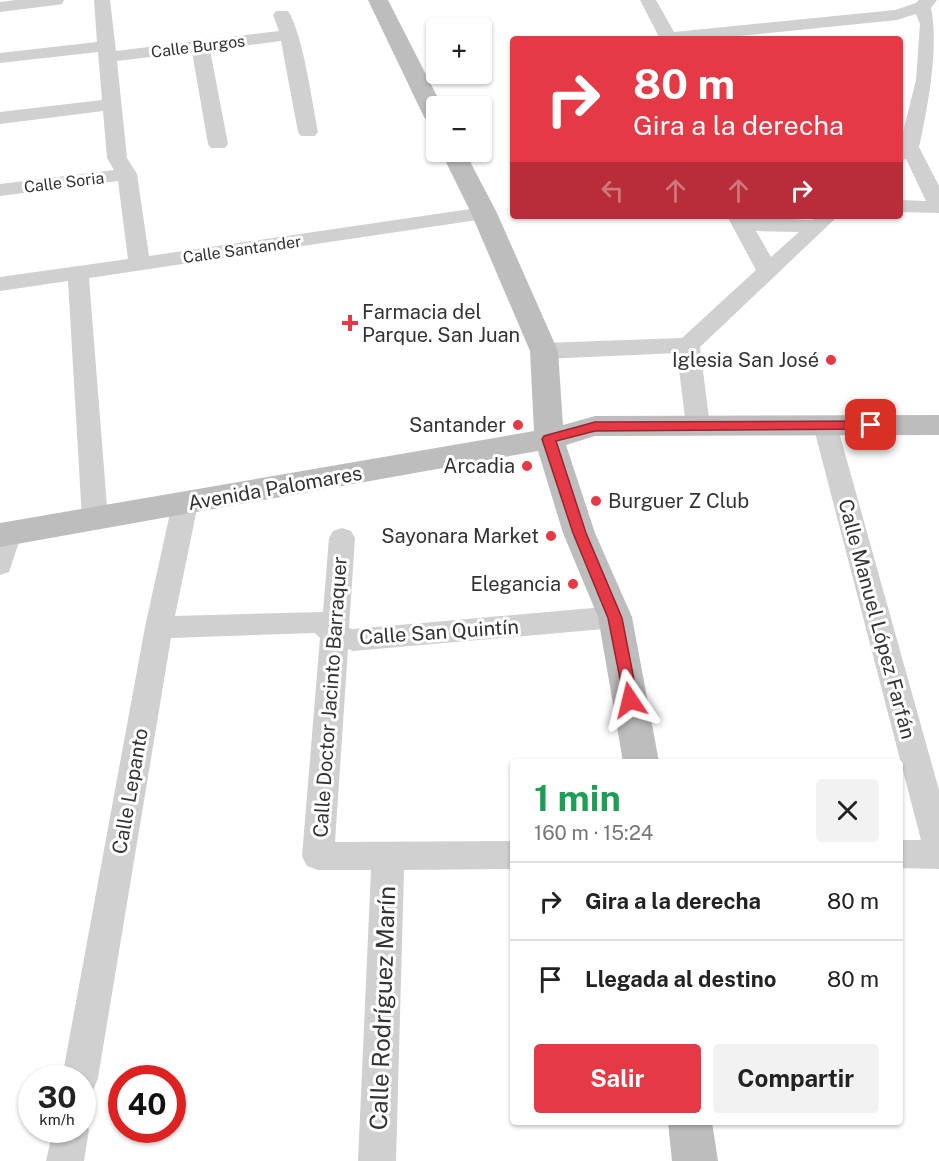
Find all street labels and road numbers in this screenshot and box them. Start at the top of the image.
street label: Calle Burgos [150,31,246,62]
street label: Calle Soria [23,168,105,197]
street label: Calle Santander [182,232,302,267]
street label: Avenida Palomares [186,461,364,515]
street label: Calle Manuel López Farfán [833,496,921,742]
street label: Calle Doctor Jacinto Barraquer [308,555,352,838]
street label: Calle San Quintín [358,614,520,650]
street label: Calle Lepanto [107,726,153,856]
street label: Calle Rodríguez Marín [364,885,400,1131]

